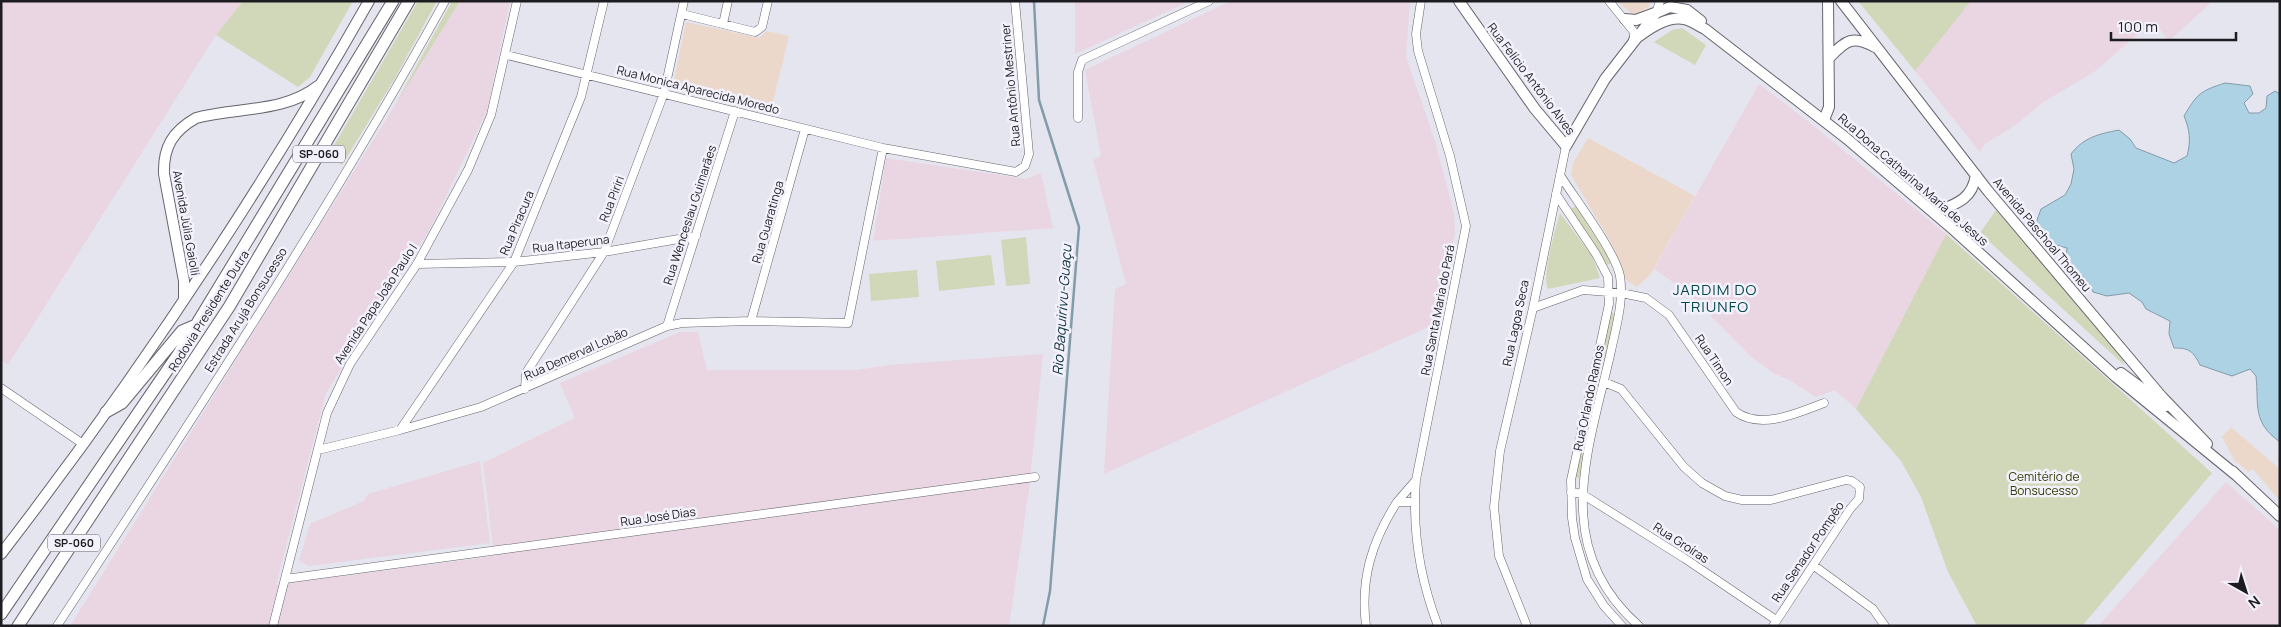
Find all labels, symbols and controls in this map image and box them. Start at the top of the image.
scale bar [2111,10,2236,42]
text: 100 m [2118,16,2158,37]
street label: Rua Felício Antônio Alves [1484,19,1579,138]
street label: Rua Antônio Mestriner [997,22,1024,147]
street label: Rua Monica Aparecida Moredo [615,61,781,118]
street label: Rua Dona Catharina Maria de Jesus [1835,110,1992,250]
street label: Rua Wenceslau Guimarães [659,143,720,287]
road number: SP-060 [293,146,345,162]
street label: Avenida Júlia Gaiolli [169,169,204,277]
street label: Rua Piriri [595,173,628,224]
street label: Avenida Paschoal Thomeu [1990,174,2095,295]
street label: Rua Guaratinga [748,179,787,265]
street label: Rua Piracura [495,188,538,258]
street label: Rua Itaperuna [531,230,610,257]
street label: Avenida Papa João Paulo I [330,240,421,367]
water label: Rio Baquirivu-Guaçu [1047,242,1076,376]
street label: Rua Santa Maria do Pará [1416,243,1459,377]
street label: Estrada Arujá Bonsucesso [200,244,291,375]
street label: Rodovia Presidente Dutra [164,247,253,375]
street label: Rua Lagoa Seca [1498,278,1533,367]
district label: JARDIM DO TRIUNFO [1673,279,1757,317]
street label: Rua Demerval Lobão [521,323,630,384]
street label: Rua Timon [1691,331,1738,389]
street label: Rua Orlando Ramos [1569,343,1608,452]
park label: Cemitério de Bonsucesso [2009,468,2079,499]
street label: Rua Senador Pompêo [1767,498,1848,606]
street label: Rua José Dias [619,503,697,530]
street label: Rua Groíras [1650,518,1712,567]
road number: SP-060 [48,534,100,552]
north arrow [2221,567,2271,617]
text: N [2245,592,2264,613]

